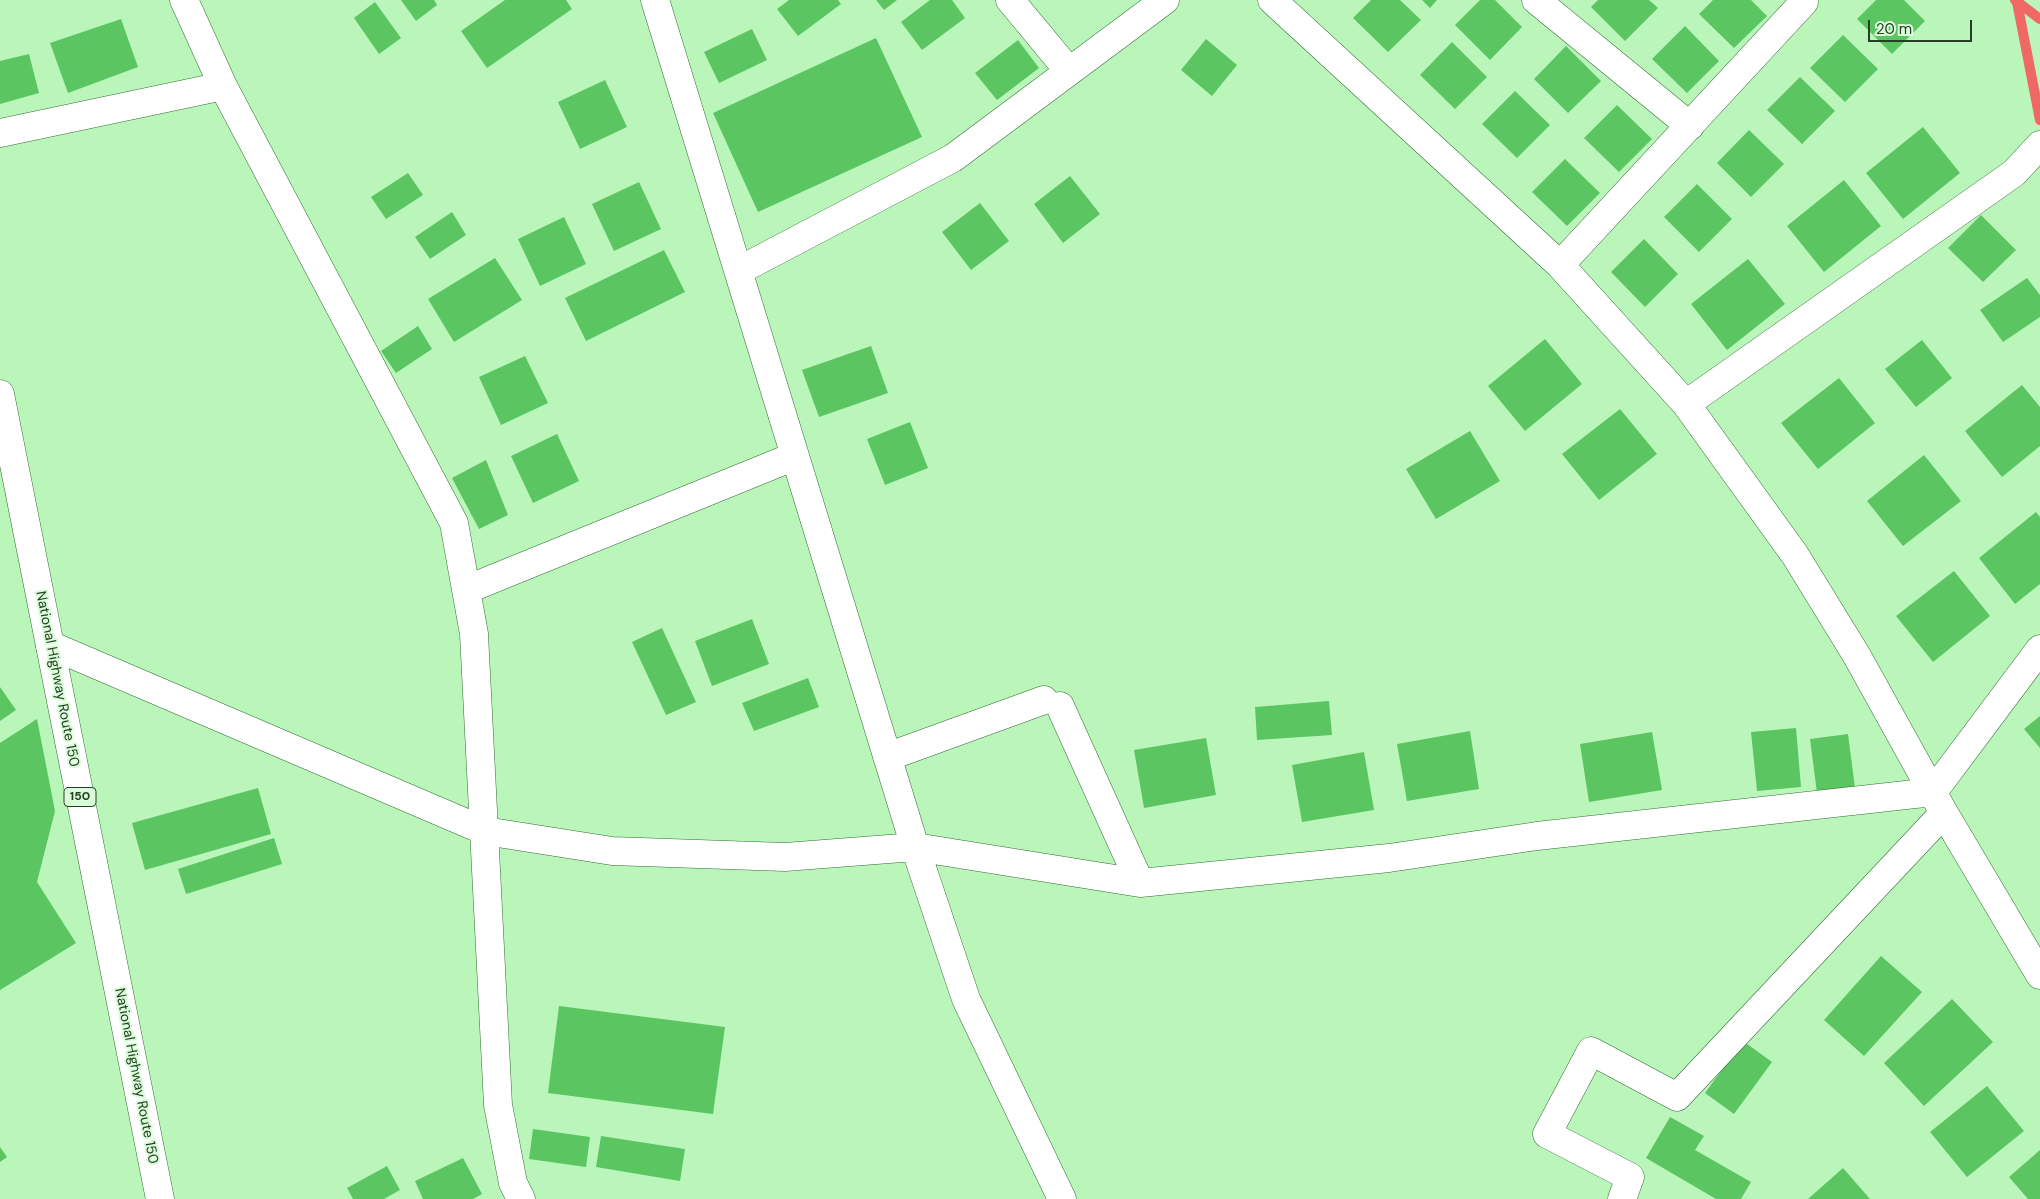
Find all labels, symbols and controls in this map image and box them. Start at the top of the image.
scale bar [1870,10,1974,42]
text: 20 m [1876,19,1912,39]
street label: National Highway Route 150 [32,590,82,768]
road number: 150 [64,788,96,806]
street label: National Highway Route 150 [111,987,161,1165]

